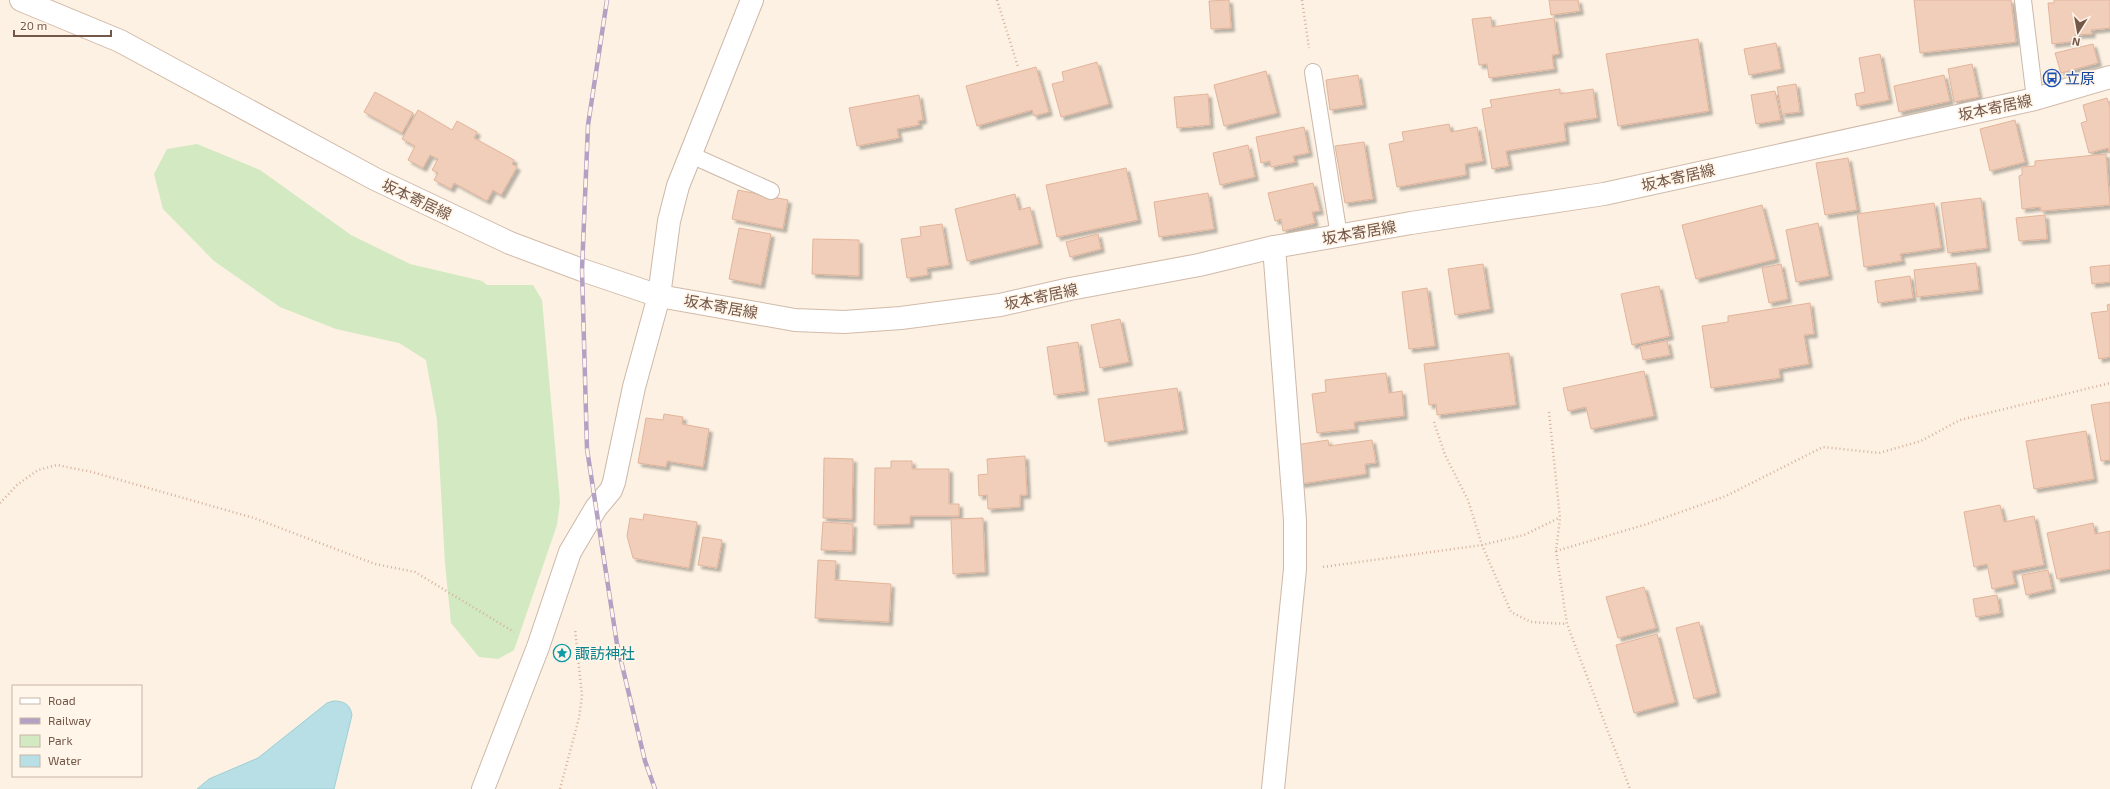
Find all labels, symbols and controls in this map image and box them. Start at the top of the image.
scale bar [14,12,111,38]
north arrow [2058,12,2098,52]
text: 20 m [20,18,47,32]
text: N [2071,35,2081,49]
bus stop icon: 立原 [2042,68,2062,88]
place label: 立原 [2065,69,2095,87]
street label: 坂本寄居線 [1956,90,2034,124]
street label: 坂本寄居線 [1639,160,1717,194]
street label: 坂本寄居線 [379,175,455,223]
street label: 坂本寄居線 [1320,217,1398,247]
street label: 坂本寄居線 [1002,279,1080,313]
street label: 坂本寄居線 [682,291,760,321]
place icon: 諏訪神社 [552,643,572,663]
place label: 諏訪神社 [575,644,635,662]
legend [12,685,142,777]
text: Road [48,693,76,707]
text: Railway [48,713,92,727]
text: Park [48,733,73,747]
text: Water [48,753,82,767]

